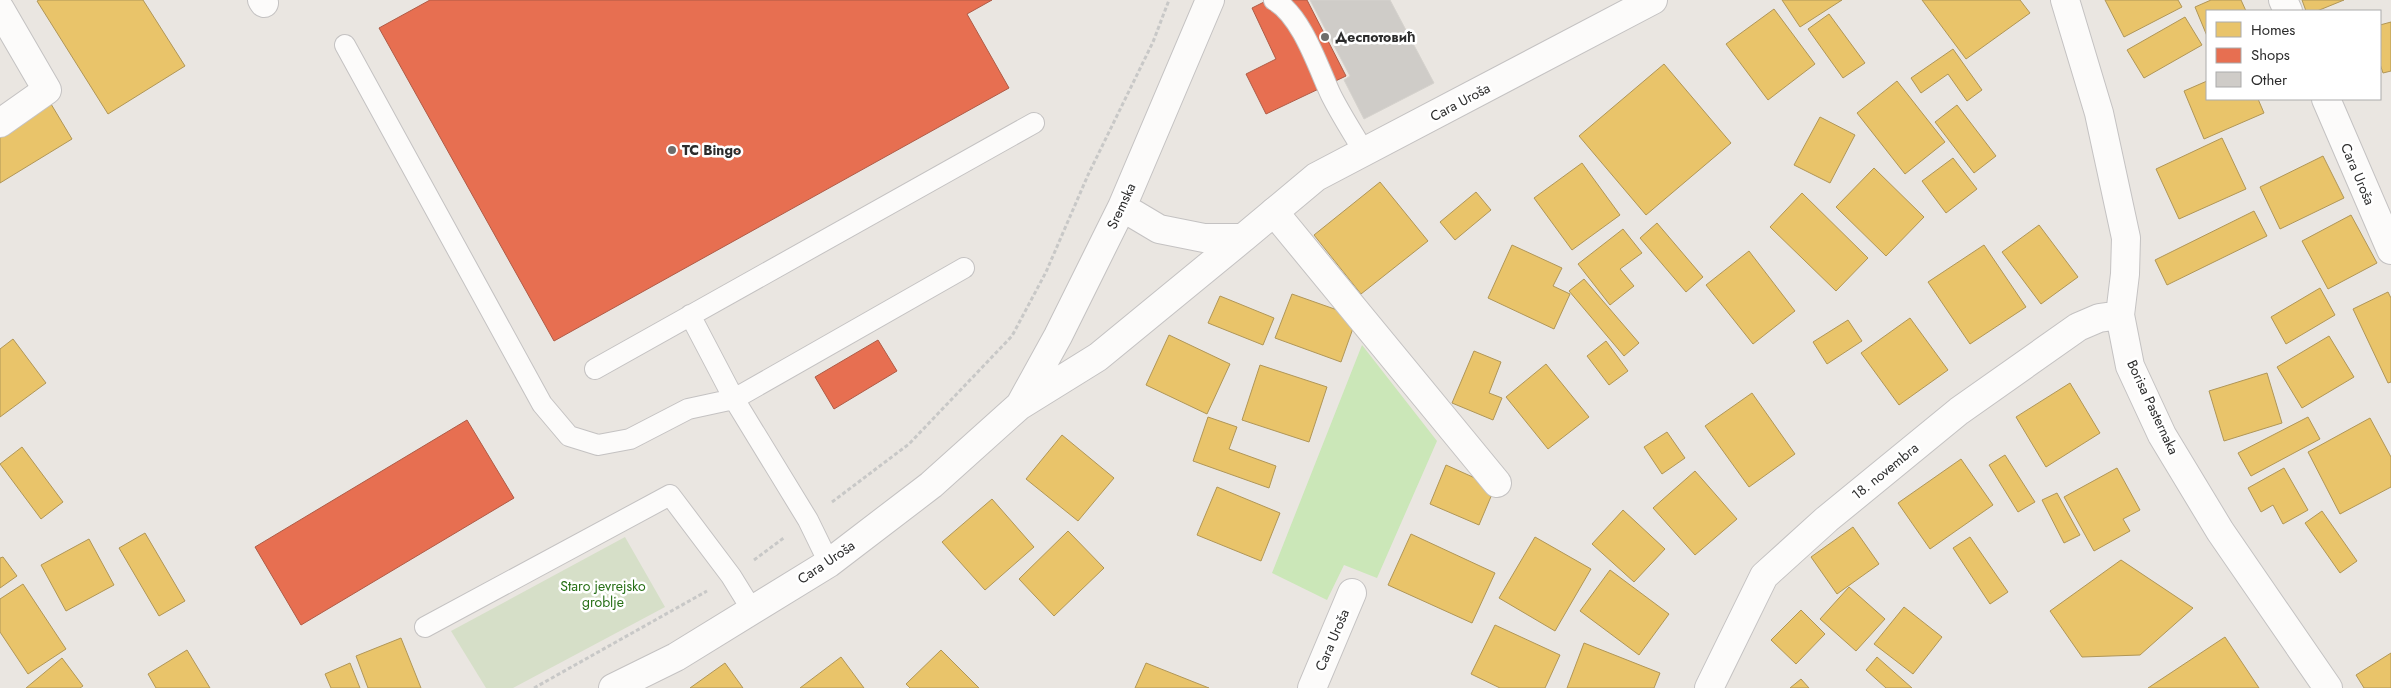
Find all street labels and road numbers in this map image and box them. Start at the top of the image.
street label: Cara Uroša [1426,78,1494,126]
street label: Cara Uroša [2336,140,2380,208]
street label: Sremska [1102,180,1140,232]
street label: Borisa Pasternaka [2122,356,2184,458]
street label: 18. novembra [1847,438,1923,504]
street label: Cara Uroša [793,535,859,589]
street label: Cara Uroša [1310,606,1354,674]

